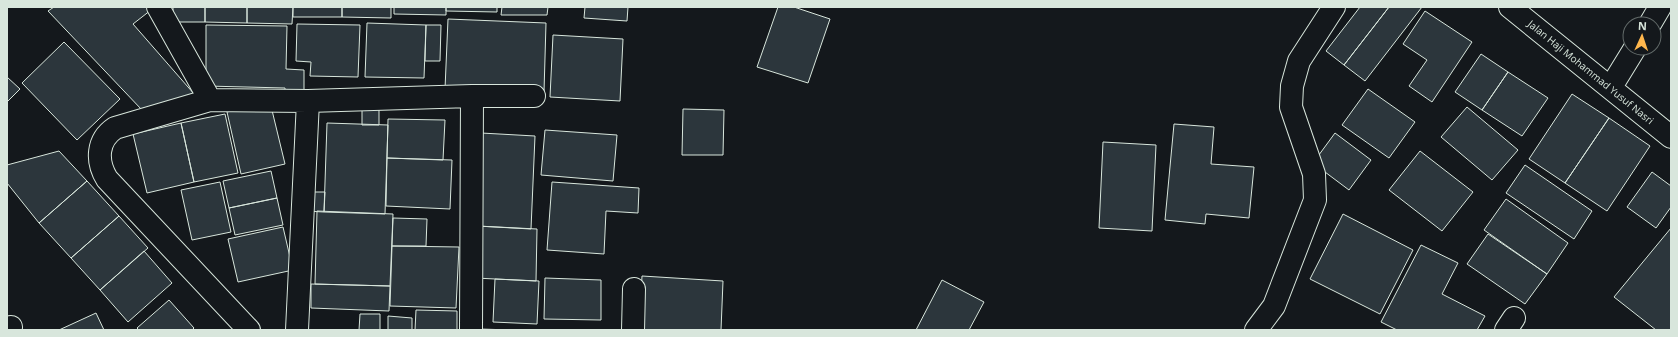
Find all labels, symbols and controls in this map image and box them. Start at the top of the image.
north arrow [1622,16,1662,56]
street label: Jalan Haji Mohammad Yusuf Nasri [1526,18,1656,126]

